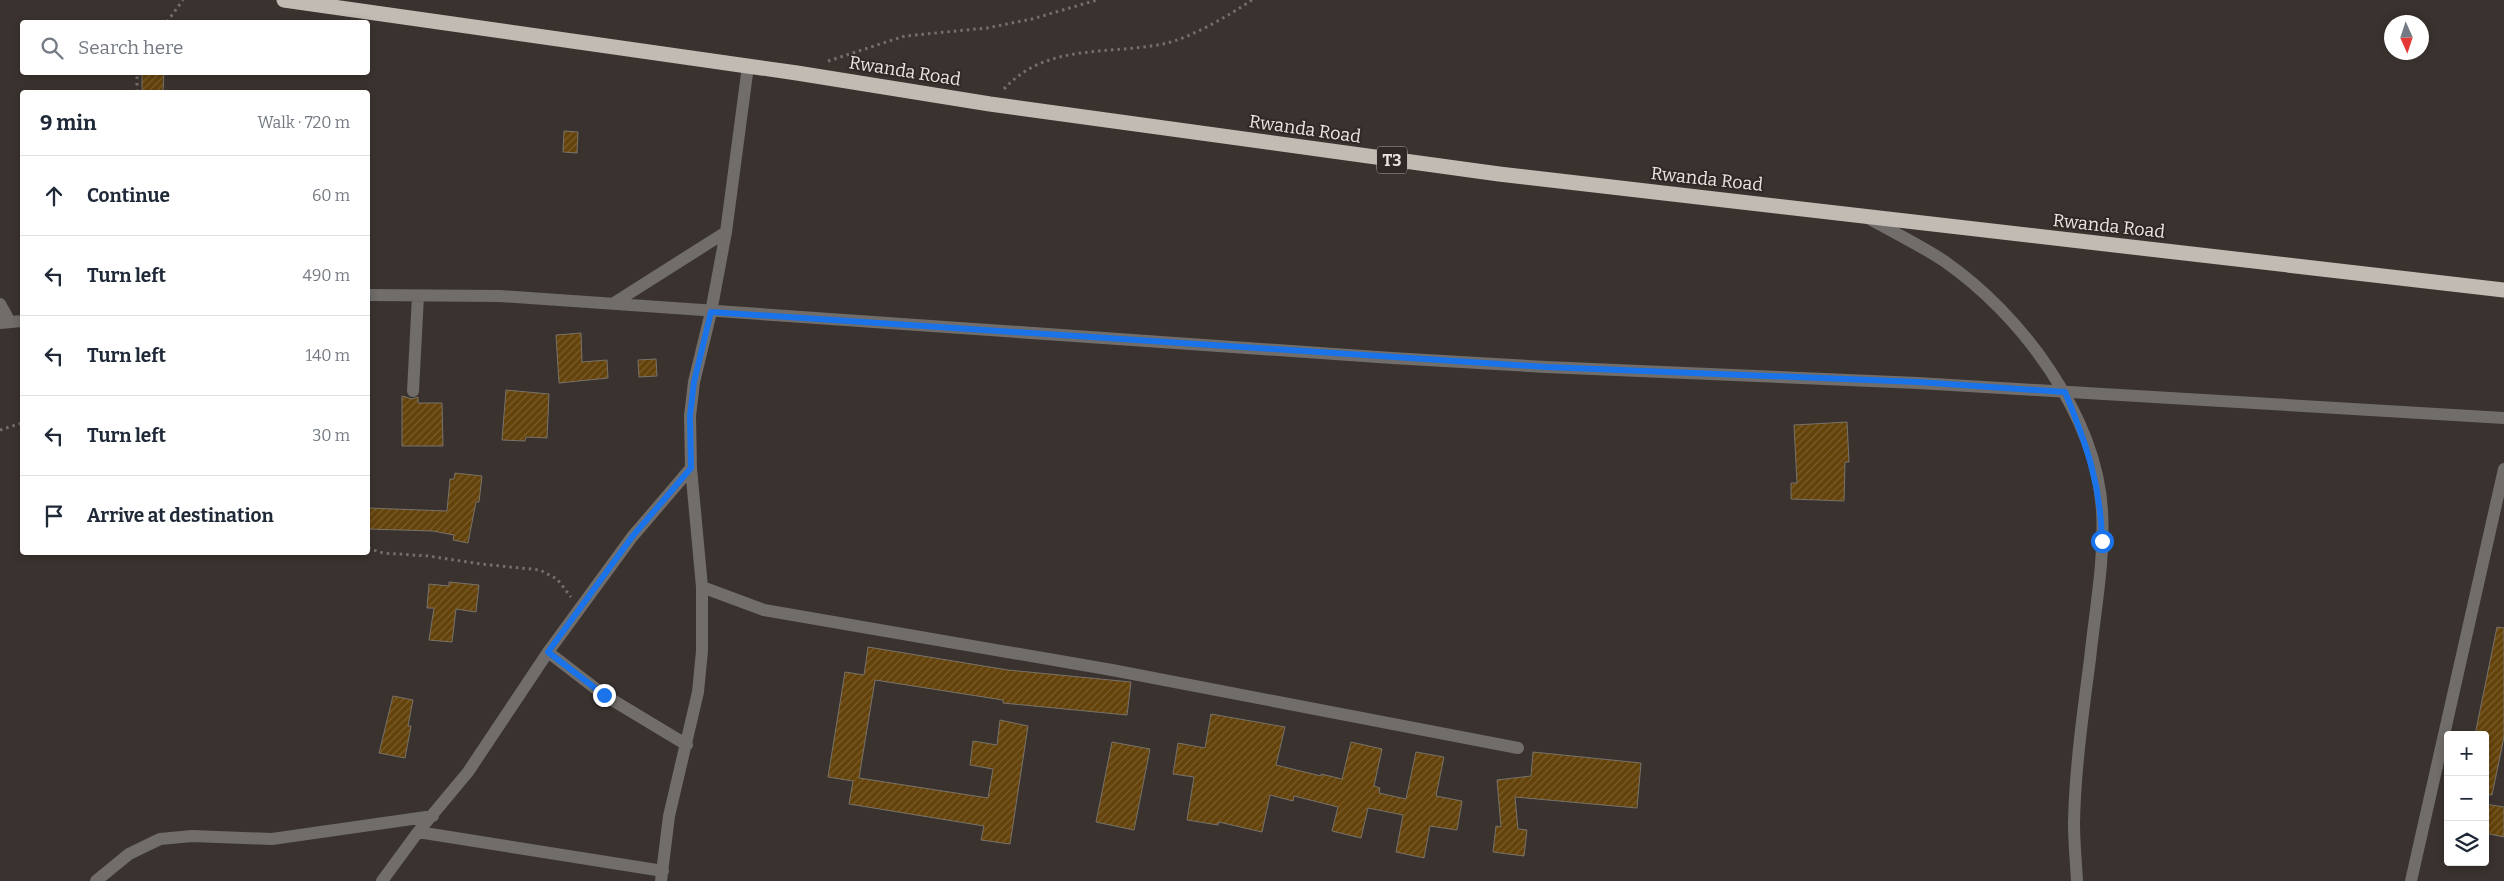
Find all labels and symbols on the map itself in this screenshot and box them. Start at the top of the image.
north arrow [2384,15,2429,60]
street label: Rwanda Road [848,51,963,91]
street label: Rwanda Road [1248,110,1363,148]
road number: T3 [1377,146,1407,174]
street label: Rwanda Road [1650,162,1765,196]
street label: Rwanda Road [2052,209,2167,243]
route start [2091,530,2114,553]
route end [593,684,616,707]

